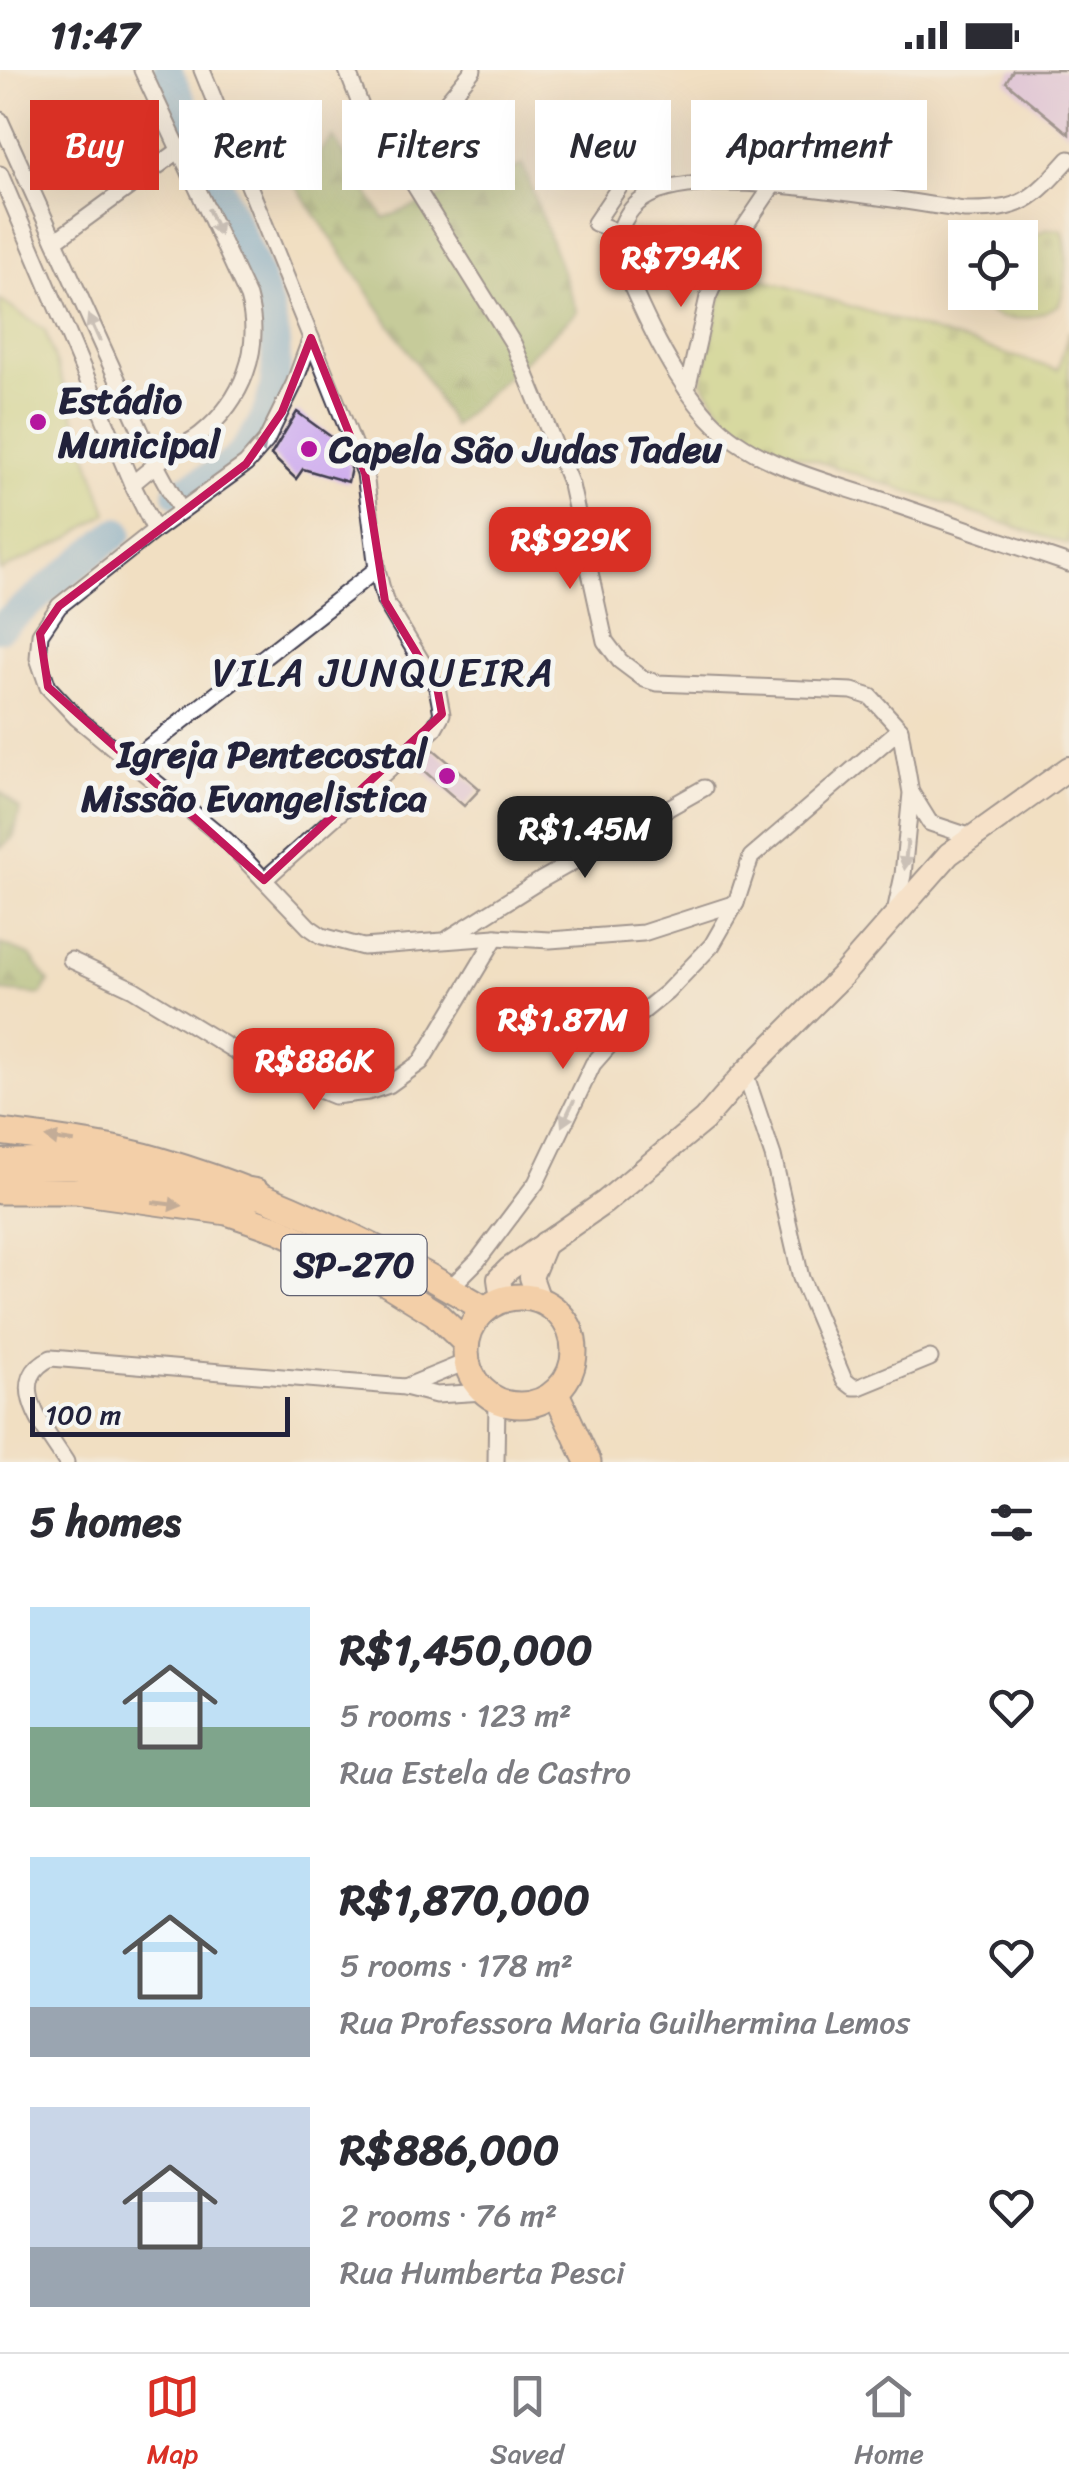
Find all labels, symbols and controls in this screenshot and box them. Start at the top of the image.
text: 11:47 [50,2,140,69]
chip: Buy [30,100,159,190]
chip: Rent [179,100,322,190]
chip: Filters [342,100,515,190]
chip: New [535,100,671,190]
chip: Apartment [691,100,927,190]
one-way arrow [205,207,222,236]
map controls [948,220,1038,310]
button: locate [948,220,1038,310]
pin: R$794K [600,225,762,310]
text: R$794K [622,229,740,286]
one-way arrow [86,313,102,343]
place label: Estádio Municipal [57,367,222,478]
marker: Estádio Municipal [27,411,49,433]
place label: Capela São Judas Tadeu [328,416,723,483]
marker: Capela São Judas Tadeu [298,438,320,460]
one-way arrow [246,439,267,464]
pin: R$929K [489,507,651,592]
text: R$929K [511,511,629,568]
district label: VILA JUNQUEIRA [212,637,556,708]
place label: Igreja Pentecostal Missão Evangelistica [80,721,428,832]
marker: Igreja Pentecostal Missão Evangelistica [436,765,458,787]
pin: R$1.45M [493,796,677,881]
text: R$1.45M [519,800,651,857]
one-way arrow [897,840,913,871]
pin: R$1.87M [471,987,655,1072]
text: R$1.87M [498,991,628,1048]
pin: R$886K [233,1028,395,1113]
text: R$886K [255,1032,373,1089]
one-way arrow [559,1099,576,1128]
one-way arrow [44,1132,76,1148]
one-way arrow [151,1196,183,1212]
road number: SP-270 [282,1235,426,1295]
text: 100 m [45,1390,121,1439]
scale bar [30,1392,290,1436]
text: 5 homes [30,1485,181,1559]
icon: filters [984,1495,1039,1550]
text: R$1,450,000 [340,1613,592,1687]
icon: home [110,1647,230,1767]
icon: heart [984,1680,1039,1735]
text: 5 rooms · 123 m² [340,1687,572,1744]
text: Rua Estela de Castro [340,1744,631,1801]
text: R$1,870,000 [340,1863,590,1937]
icon: home [110,1897,230,2017]
icon: heart [984,1930,1039,1985]
text: 5 rooms · 178 m² [340,1937,573,1994]
text: Rua Professora Maria Guilhermina Lemos [340,1994,910,2051]
text: R$886,000 [340,2113,559,2187]
icon: home [110,2147,230,2267]
icon: heart [984,2180,1039,2235]
text: 2 rooms · 76 m² [340,2187,557,2244]
text: Rua Humberta Pesci [340,2244,625,2301]
tab: Map [145,2369,200,2478]
tab: Saved [490,2369,564,2478]
tab: Home [854,2369,924,2478]

